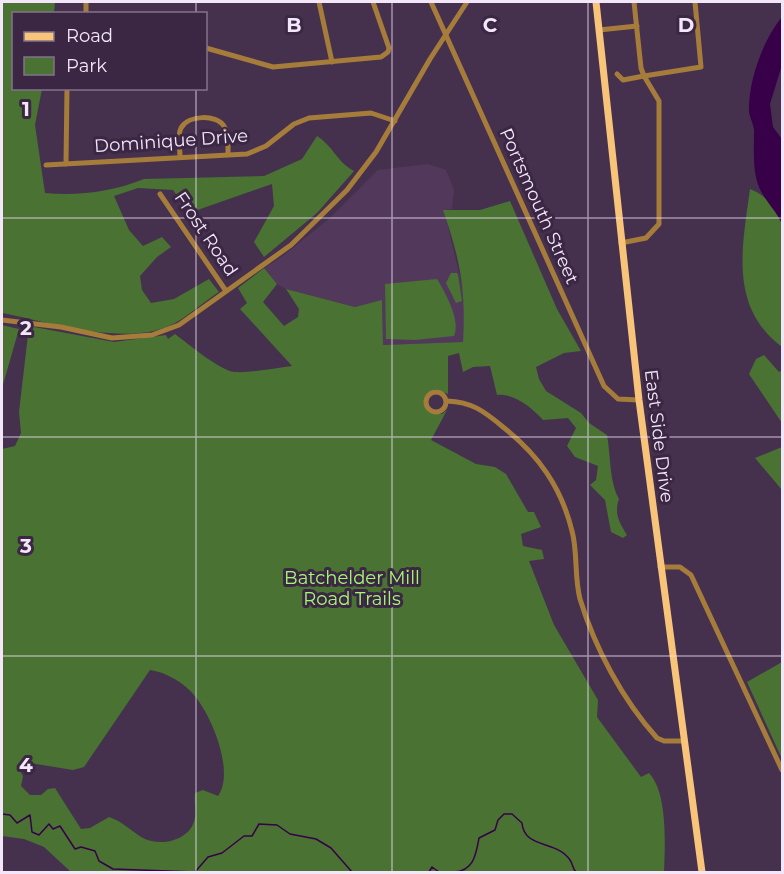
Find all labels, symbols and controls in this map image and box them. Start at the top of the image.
legend [12,12,207,90]
text: B [286,13,302,37]
text: C [483,13,498,37]
text: D [678,13,694,37]
text: Road [66,25,113,47]
text: Park [66,55,107,77]
text: 1 [22,97,30,121]
street label: Portsmouth Street [495,124,583,288]
street label: Dominique Drive [93,125,249,157]
street label: Frost Road [170,187,242,281]
text: 2 [20,316,32,340]
street label: East Side Drive [640,368,678,504]
text: 3 [19,534,32,558]
park label: Batchelder Mill Road Trails [284,567,420,610]
text: 4 [19,753,33,777]

